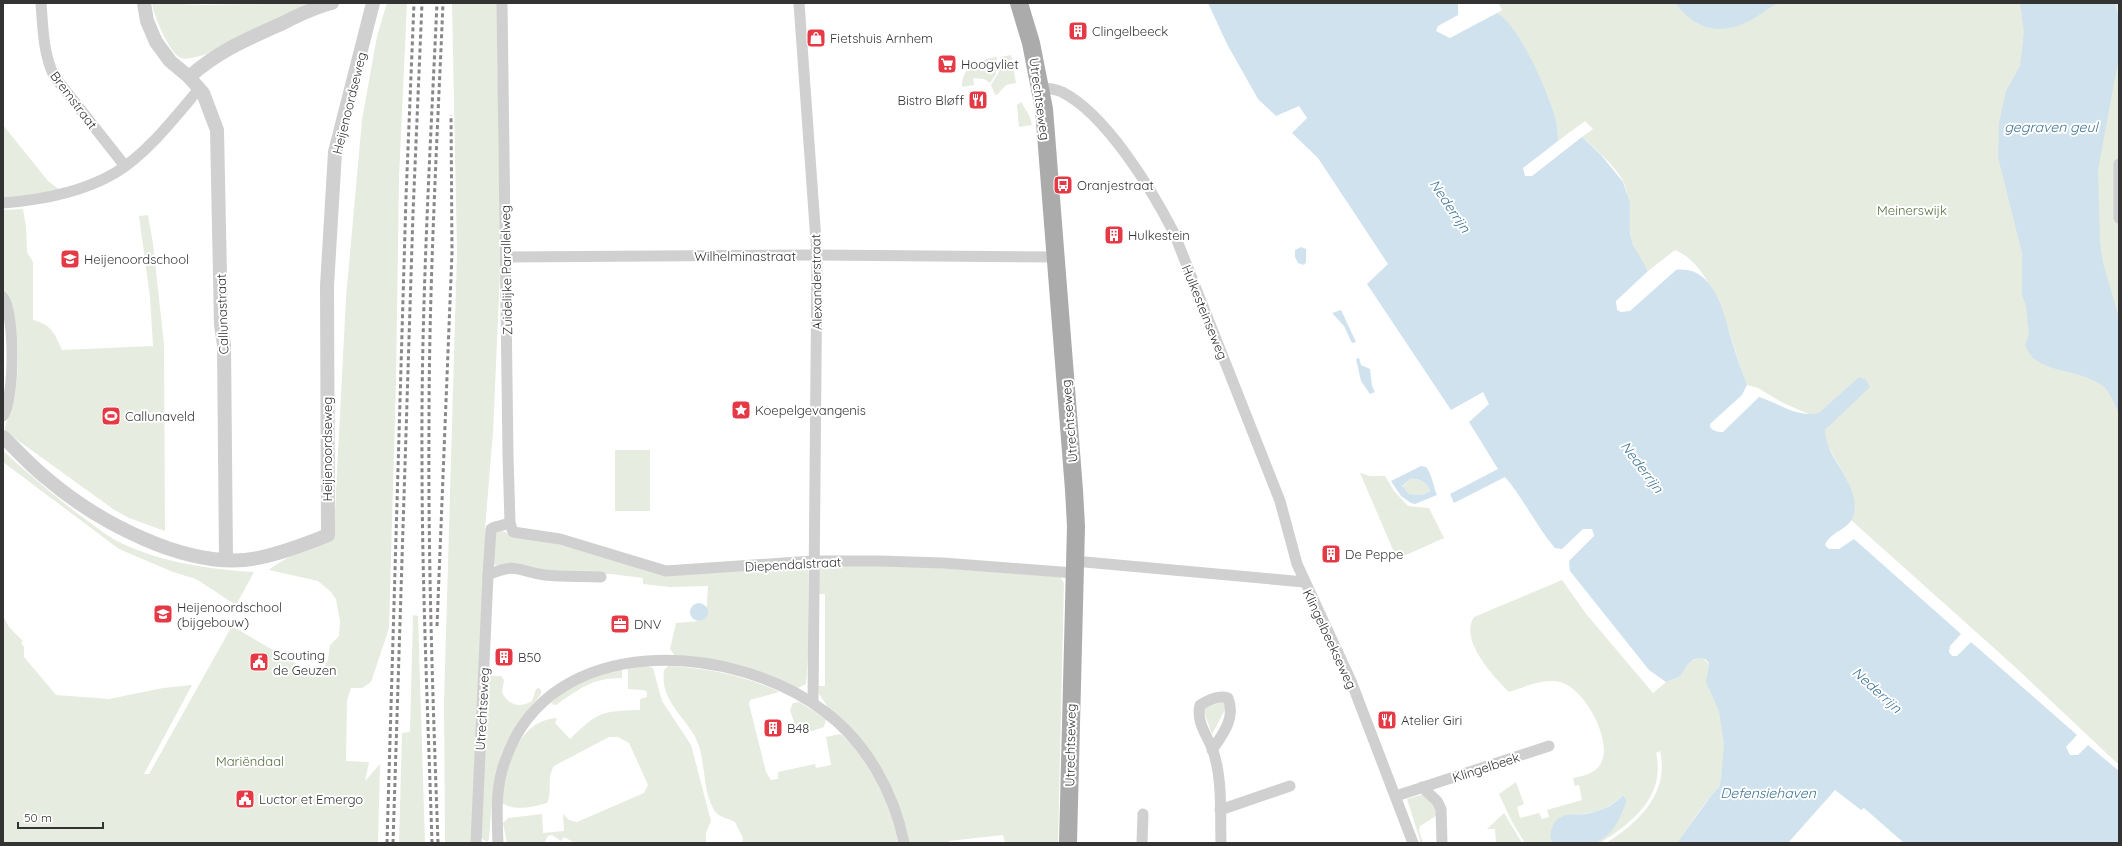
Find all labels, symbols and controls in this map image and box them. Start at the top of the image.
building icon: Clingelbeeck [1067,20,1089,42]
place label: Clingelbeeck [1092,23,1168,39]
shop icon: Fietshuis Arnhem [805,27,827,49]
place label: Fietshuis Arnhem [830,30,933,46]
street label: Heijenoordseweg [329,50,369,156]
supermarket icon: Hoogvliet [936,53,958,75]
place label: Hoogvliet [961,56,1019,72]
street label: Utrechtseweg [1026,57,1054,141]
street label: Bremstraat [47,68,101,132]
restaurant icon: Bistro Bløff [967,89,989,111]
place label: Bistro Bløff [898,92,965,108]
water label: gegraven geul [2004,118,2099,136]
bus stop icon: Oranjestraat [1052,174,1074,196]
water label: Nederrijn [1426,176,1475,237]
place label: Oranjestraat [1077,177,1154,193]
park label: Meinerswijk [1877,202,1947,218]
street label: Zuidelijke Parallelweg [497,205,515,335]
building icon: Hulkestein [1103,224,1125,246]
place label: Hulkestein [1128,227,1190,243]
street label: Alexanderstraat [807,234,825,330]
school or university icon: Heijenoordschool [59,248,81,270]
street label: Wilhelminastraat [694,248,796,264]
place label: Heijenoordschool [84,251,189,267]
street label: Hulkesteinseweg [1179,262,1231,362]
street label: Callunastraat [213,273,231,355]
street label: Utrechtseweg [1057,379,1081,463]
street label: Heijenoordseweg [319,397,335,501]
place icon: Koepelgevangenis [730,399,752,421]
place label: Koepelgevangenis [755,402,866,418]
sports icon: Callunaveld [100,405,122,427]
place label: Callunaveld [125,408,195,424]
water label: Nederrijn [1617,438,1668,497]
building icon: De Peppe [1320,543,1342,565]
place label: De Peppe [1345,546,1403,562]
street label: Diependalstraat [744,553,842,575]
street label: Klingelbeekseweg [1300,587,1360,691]
place label: Heijenoordschool (bijgebouw) [177,599,282,630]
school or university icon: Heijenoordschool (bijgebouw) [152,603,174,625]
office icon: DNV [609,613,631,635]
place label: DNV [634,616,662,632]
building icon: B50 [493,646,515,668]
place label: Scouting de Geuzen [273,647,337,678]
place label: B50 [518,649,542,665]
public building icon: Scouting de Geuzen [248,651,270,673]
water label: Nederrijn [1849,663,1906,717]
street label: Utrechtseweg [472,667,492,751]
street label: Utrechtseweg [1061,703,1079,787]
restaurant icon: Atelier Giri [1376,709,1398,731]
place label: Atelier Giri [1401,712,1462,728]
building icon: B48 [762,717,784,739]
place label: B48 [787,720,809,736]
street label: Klingelbeek [1450,749,1522,785]
park label: Mariëndaal [216,753,284,769]
water label: Defensiehaven [1720,784,1817,802]
public building icon: Luctor et Emergo [234,788,256,810]
place label: Luctor et Emergo [259,791,363,807]
scale bar [18,804,103,830]
text: 50 m [24,810,52,825]

